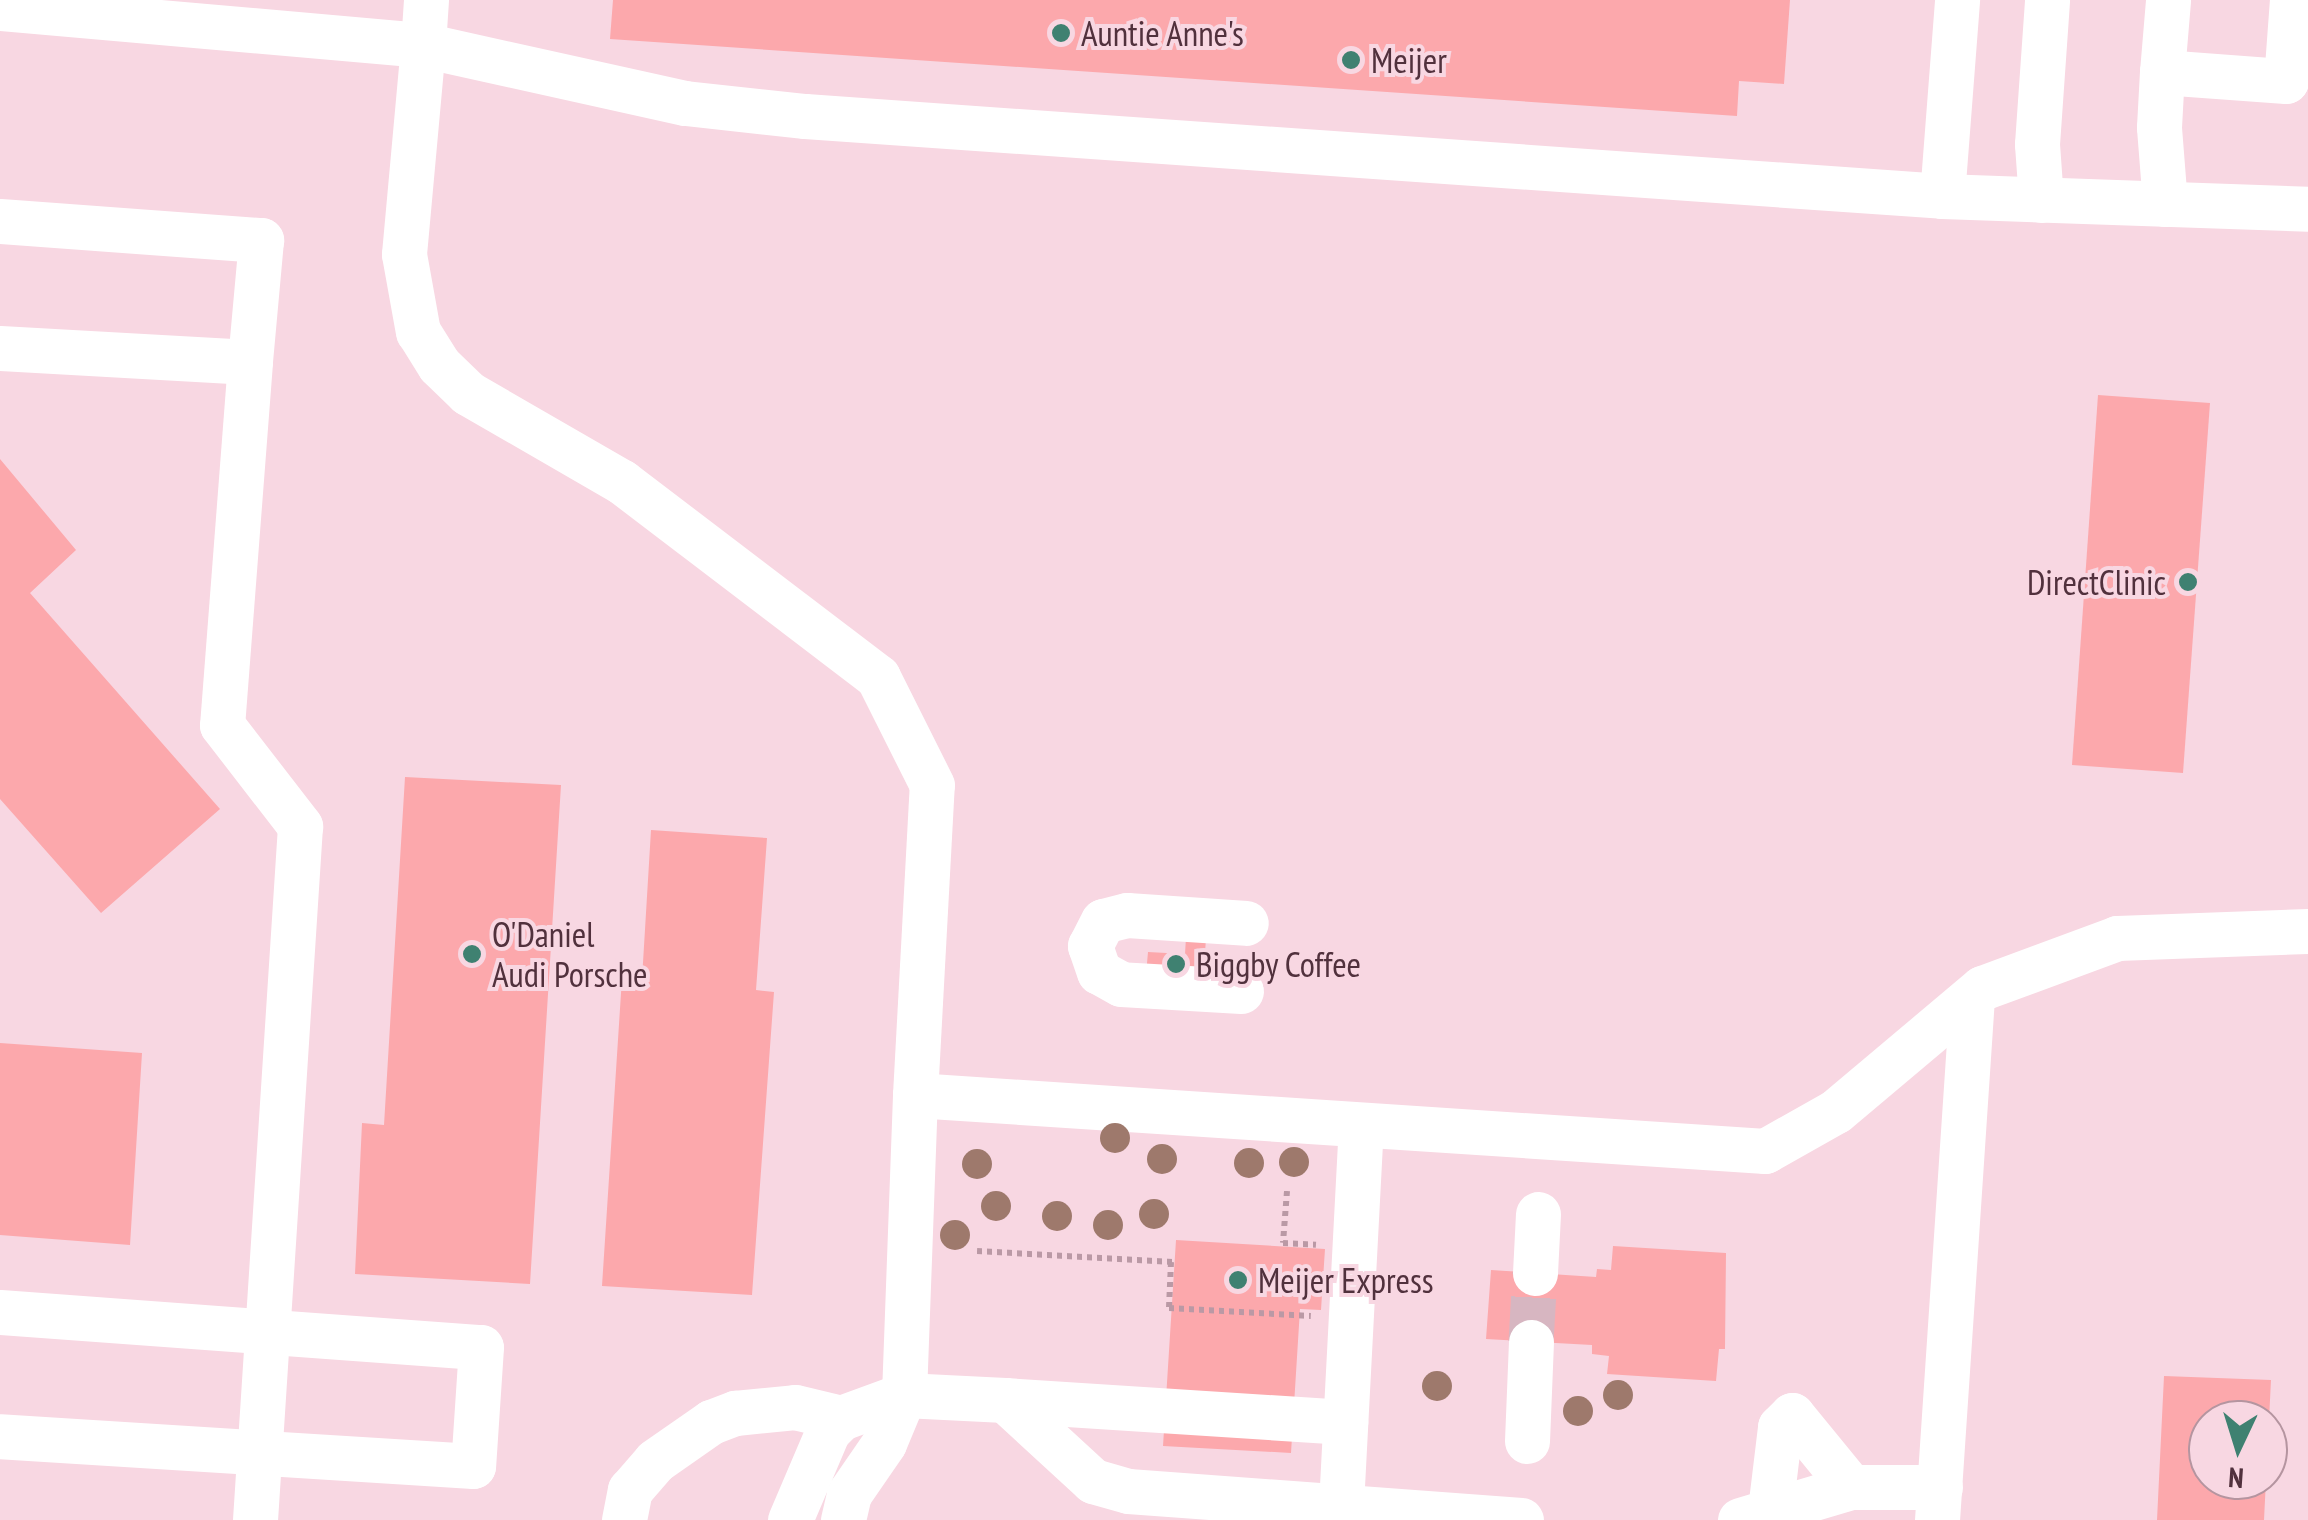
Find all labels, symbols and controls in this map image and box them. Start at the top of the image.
place label: Auntie Anne's [1081,12,1245,54]
marker: Auntie Anne's [1050,22,1072,44]
place label: Meijer [1371,39,1447,81]
marker: Meijer [1340,49,1362,71]
place label: DirectClinic [2027,561,2166,603]
marker: DirectClinic [2175,569,2201,595]
place label: O'Daniel Audi Porsche [492,913,648,995]
marker: O'Daniel Audi Porsche [461,943,483,965]
place label: Biggby Coffee [1196,943,1362,985]
marker: Biggby Coffee [1165,953,1187,975]
place label: Meijer Express [1258,1259,1434,1301]
marker: Meijer Express [1227,1269,1249,1291]
north arrow [2188,1400,2288,1500]
text: N [2227,1459,2245,1497]

